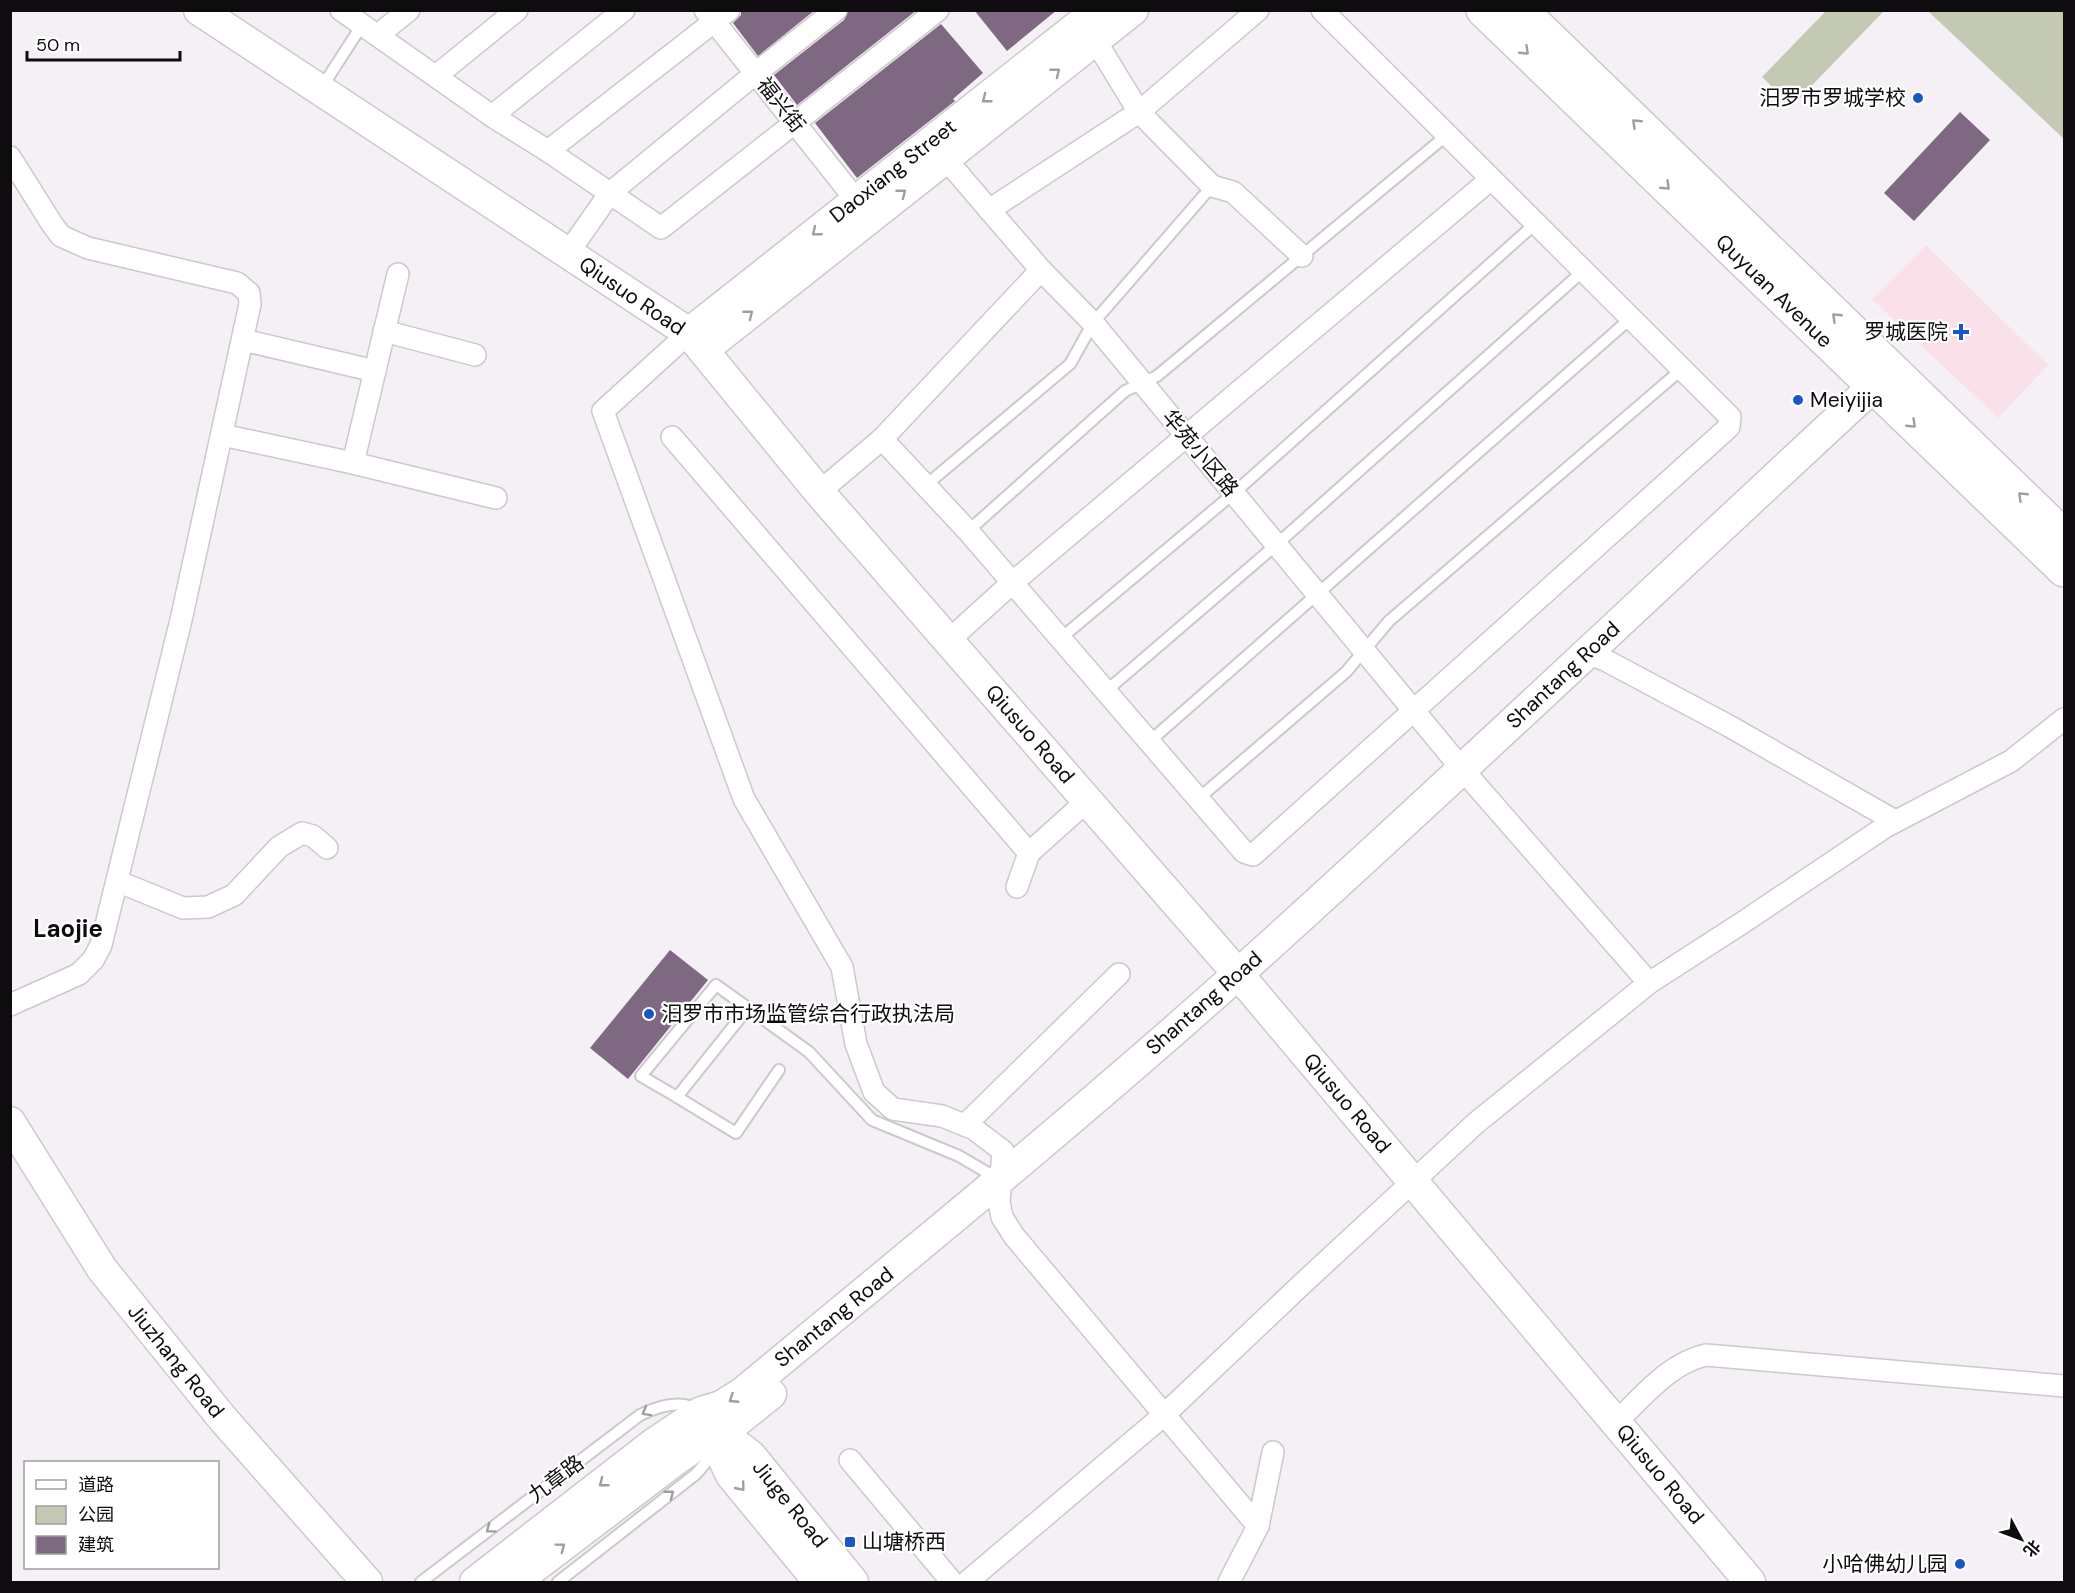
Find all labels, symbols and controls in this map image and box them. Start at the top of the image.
scale bar [27,24,180,62]
text: 50 m [36,33,80,57]
one-way arrow [1519,44,1529,55]
one-way arrow [1049,69,1060,80]
street label: 福兴街 [751,72,811,138]
place label: 汨罗市罗城学校 [1759,84,1906,112]
one-way arrow [982,91,993,102]
marker: 汨罗市罗城学校 [1911,91,1925,105]
street label: Daoxiang Street [824,113,962,229]
one-way arrow [1633,119,1644,130]
one-way arrow [1658,179,1669,190]
one-way arrow [895,189,906,200]
one-way arrow [812,225,823,236]
street label: Quyuan Avenue [1709,228,1839,354]
street label: Qiusuo Road [573,250,691,342]
one-way arrow [742,310,753,321]
one-way arrow [1833,313,1843,324]
place label: 罗城医院 [1864,318,1948,346]
marker: 罗城医院 [1952,323,1970,341]
place label: Meiyijia [1810,386,1883,414]
marker: Meiyijia [1791,393,1805,407]
street label: 华苑小区路 [1156,404,1244,502]
one-way arrow [1905,416,1916,427]
one-way arrow [2019,492,2029,503]
street label: Shantang Road [1500,615,1626,735]
street label: Qiusuo Road [979,678,1081,790]
district label: Laojie [33,913,103,944]
street label: Shantang Road [1140,945,1268,1061]
place label: 汨罗市市场监管综合行政执法局 [661,1000,955,1028]
marker: 汨罗市市场监管综合行政执法局 [642,1007,656,1021]
street label: Qiusuo Road [1297,1047,1397,1159]
street label: Shantang Road [769,1260,899,1374]
street label: Jiuzhang Road [121,1298,231,1424]
one-way arrow [729,1391,739,1403]
one-way arrow [642,1405,652,1416]
street label: Qiusuo Road [1610,1418,1710,1530]
street label: 九章路 [522,1449,590,1509]
street label: Jiuge Road [746,1454,834,1554]
legend [24,1461,219,1569]
text: 道路 [78,1473,114,1497]
one-way arrow [598,1475,609,1486]
one-way arrow [734,1480,745,1491]
one-way arrow [663,1491,674,1502]
text: 公园 [78,1503,114,1527]
north arrow [1991,1509,2051,1569]
one-way arrow [486,1522,497,1533]
place label: 山塘桥西 [862,1528,946,1556]
text: 建筑 [78,1533,114,1557]
marker: 山塘桥西 [843,1535,857,1549]
text: 北 [2019,1536,2045,1561]
one-way arrow [555,1543,566,1554]
place label: 小哈佛幼儿园 [1822,1550,1948,1578]
marker: 小哈佛幼儿园 [1953,1557,1967,1571]

